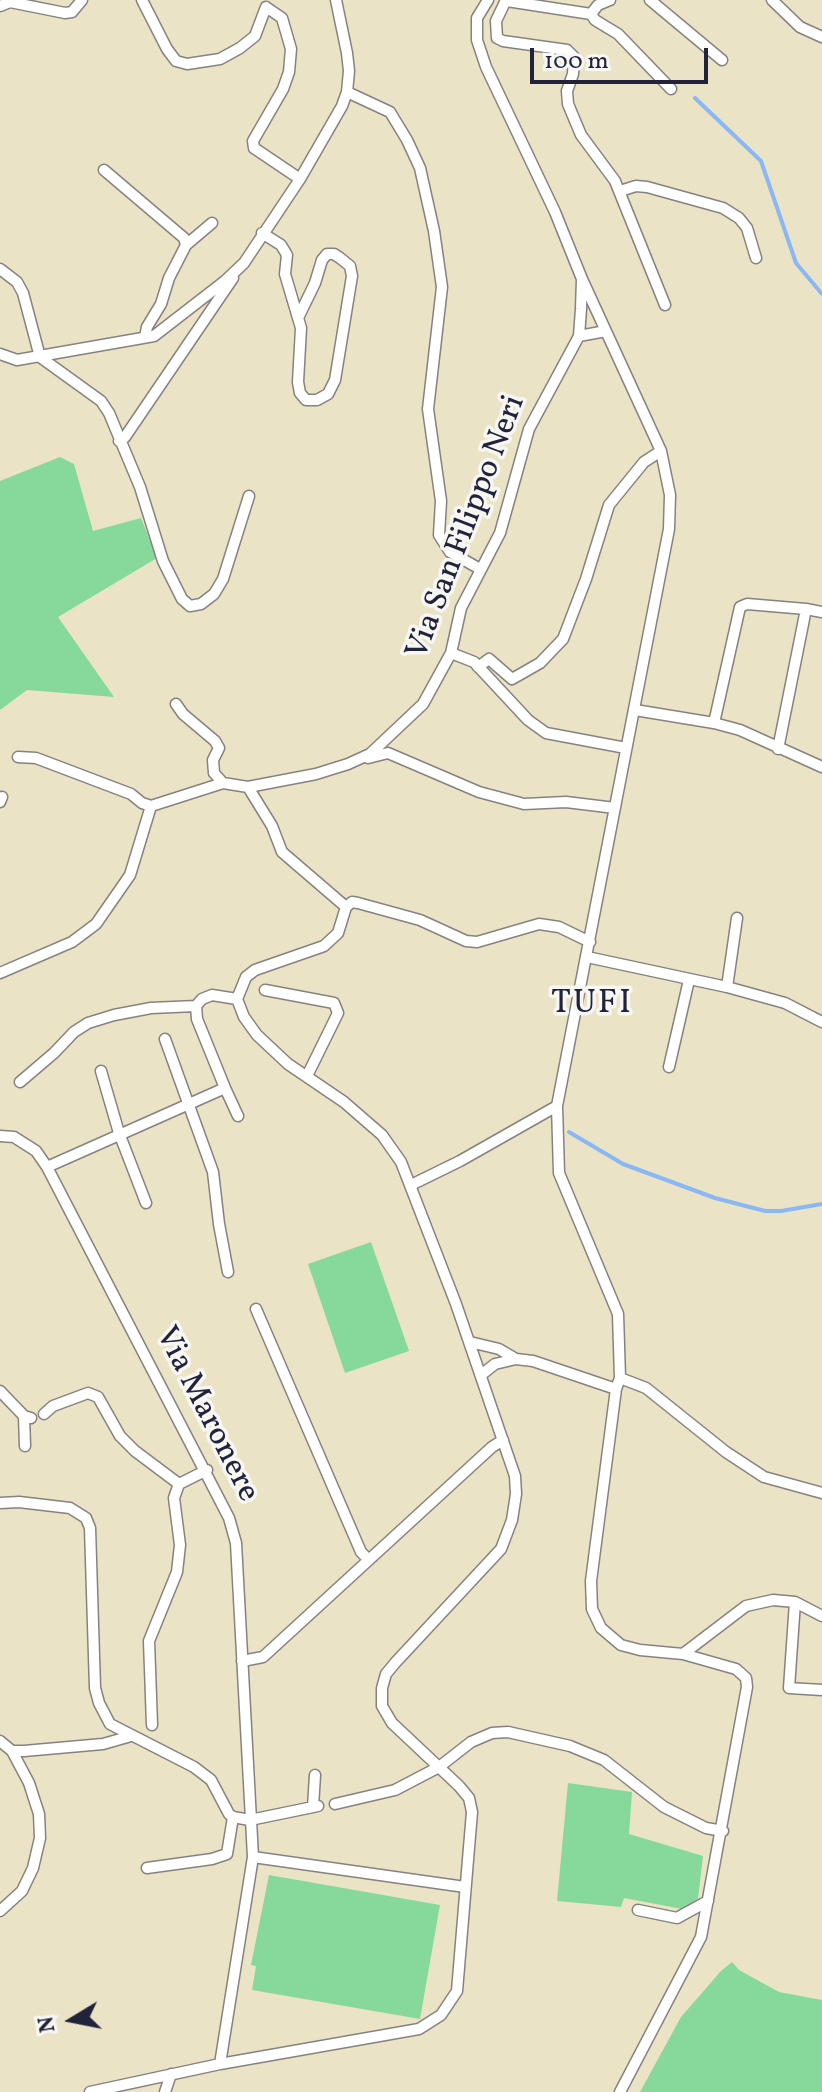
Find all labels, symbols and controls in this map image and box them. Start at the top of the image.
scale bar [534,32,712,82]
text: 100 m [544,45,609,79]
street label: Via San Filippo Neri [400,391,536,665]
district label: TUFI [551,986,633,1026]
street label: Via Maronere [144,1321,266,1509]
north arrow [32,1980,112,2060]
text: N [31,2014,65,2035]

